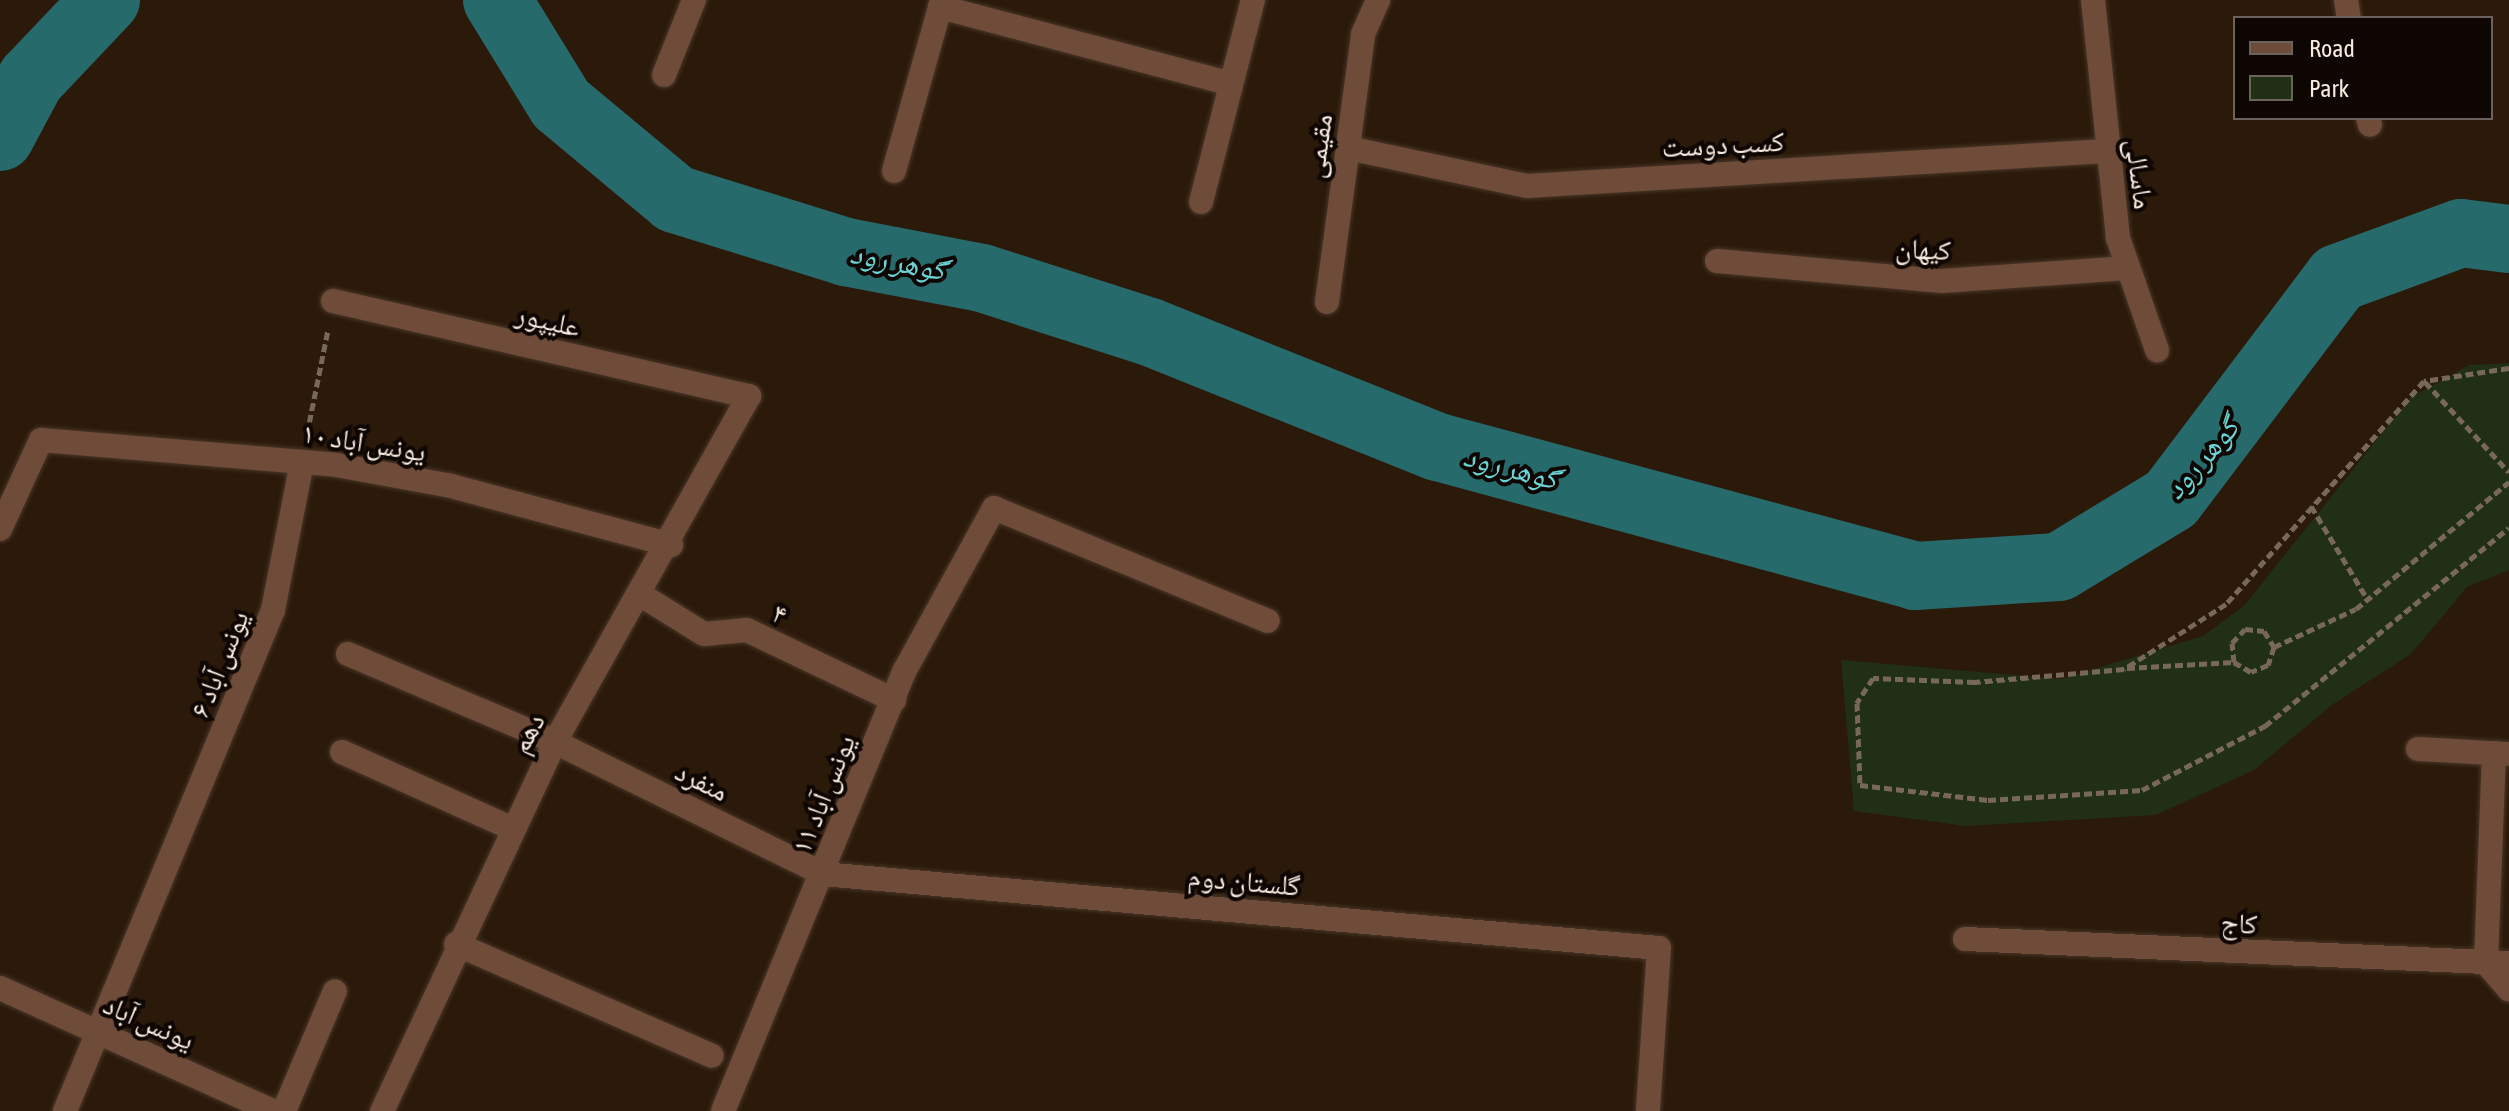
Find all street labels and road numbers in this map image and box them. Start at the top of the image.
street label: مقیمی [1297,112,1339,180]
street label: کسب دوست [1661,124,1785,164]
street label: ماسالی [2119,137,2161,211]
street label: کیهان [1895,231,1951,267]
street label: علیپور [513,296,583,344]
street label: یونس آباد ۱۰ [300,416,428,468]
street label: ۴ [767,595,793,631]
street label: یونس آباد ۶ [182,606,256,722]
street label: دهم [502,707,552,759]
street label: یونس آباد ۱۱ [784,730,862,858]
street label: منفرد [670,754,734,808]
street label: گلستان دوم [1186,859,1302,903]
street label: کاج [2220,905,2258,941]
street label: یونس آباد [98,987,200,1057]

